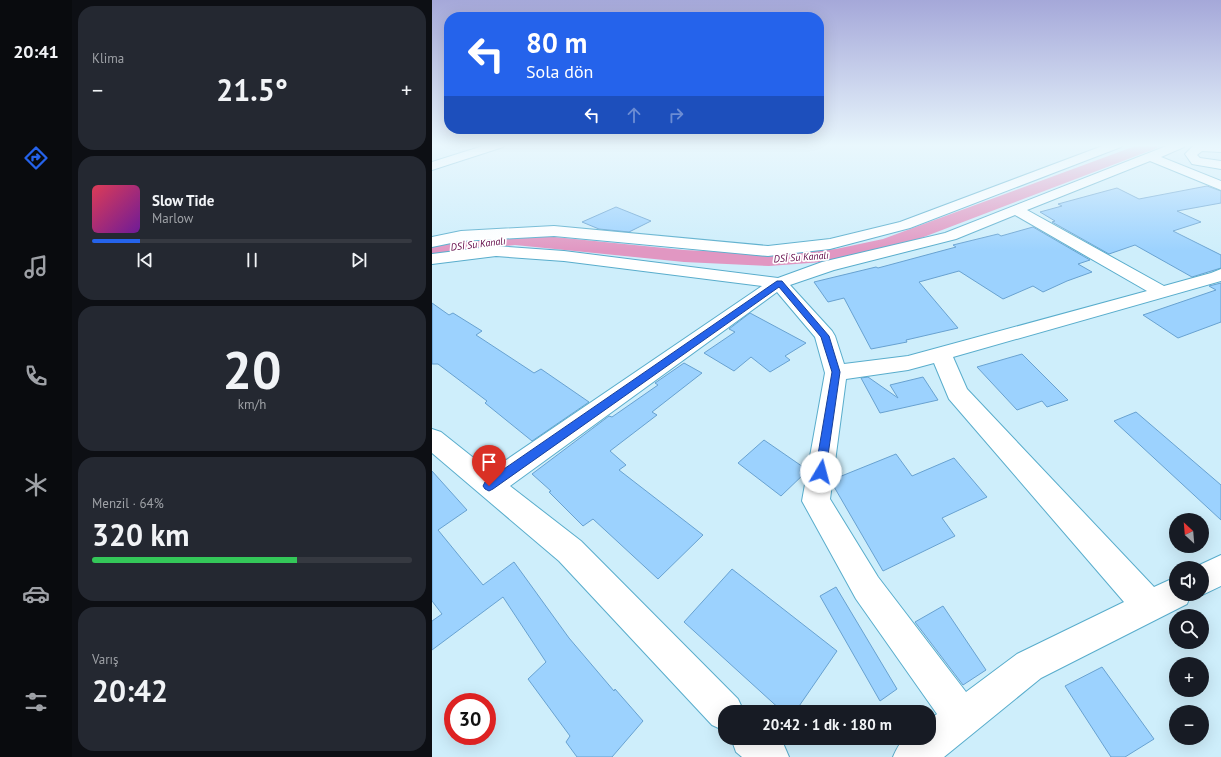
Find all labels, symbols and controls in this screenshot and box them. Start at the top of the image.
text: 80 m [526,24,587,61]
icon: left [460,28,512,80]
text: 20:41 [13,40,59,63]
text: Klima [92,50,124,67]
text: Sola dön [526,60,593,83]
text: 21.5° [216,70,288,109]
text: − [92,76,103,104]
text: + [401,76,412,104]
icon: left [581,104,603,126]
icon: ahead [623,104,645,126]
icon: right [665,104,687,126]
icon: directions [22,144,50,172]
text: Slow Tide [152,191,214,210]
text: Marlow [152,210,193,227]
water label: DSİ Su Kanalı [450,234,507,254]
icon: previous [134,249,156,271]
icon: pause [241,249,263,271]
icon: next [348,249,370,271]
water label: DSİ Su Kanalı [773,249,829,265]
icon: music [22,253,50,281]
text: 20 [223,336,281,403]
icon: phone [22,362,50,390]
text: km/h [238,396,266,413]
pin [472,445,506,486]
icon: arrive [478,451,500,473]
position arrow [800,451,842,493]
icon: climate [22,471,50,499]
text: Menzil · 64% [92,495,164,512]
north arrow [1169,513,1209,553]
map controls [1169,513,1209,745]
text: 320 km [92,515,190,554]
button: sound [1169,561,1209,601]
icon: car [22,580,50,608]
button: search [1169,609,1209,649]
text: Varış [92,651,119,668]
button: + [1169,657,1209,697]
text: 20:42 [92,671,168,710]
icon: filters [22,688,50,716]
speed limit sign: 30 [444,693,496,745]
button: − [1169,705,1209,745]
text: 20:42 · 1 dk · 180 m [762,715,892,734]

